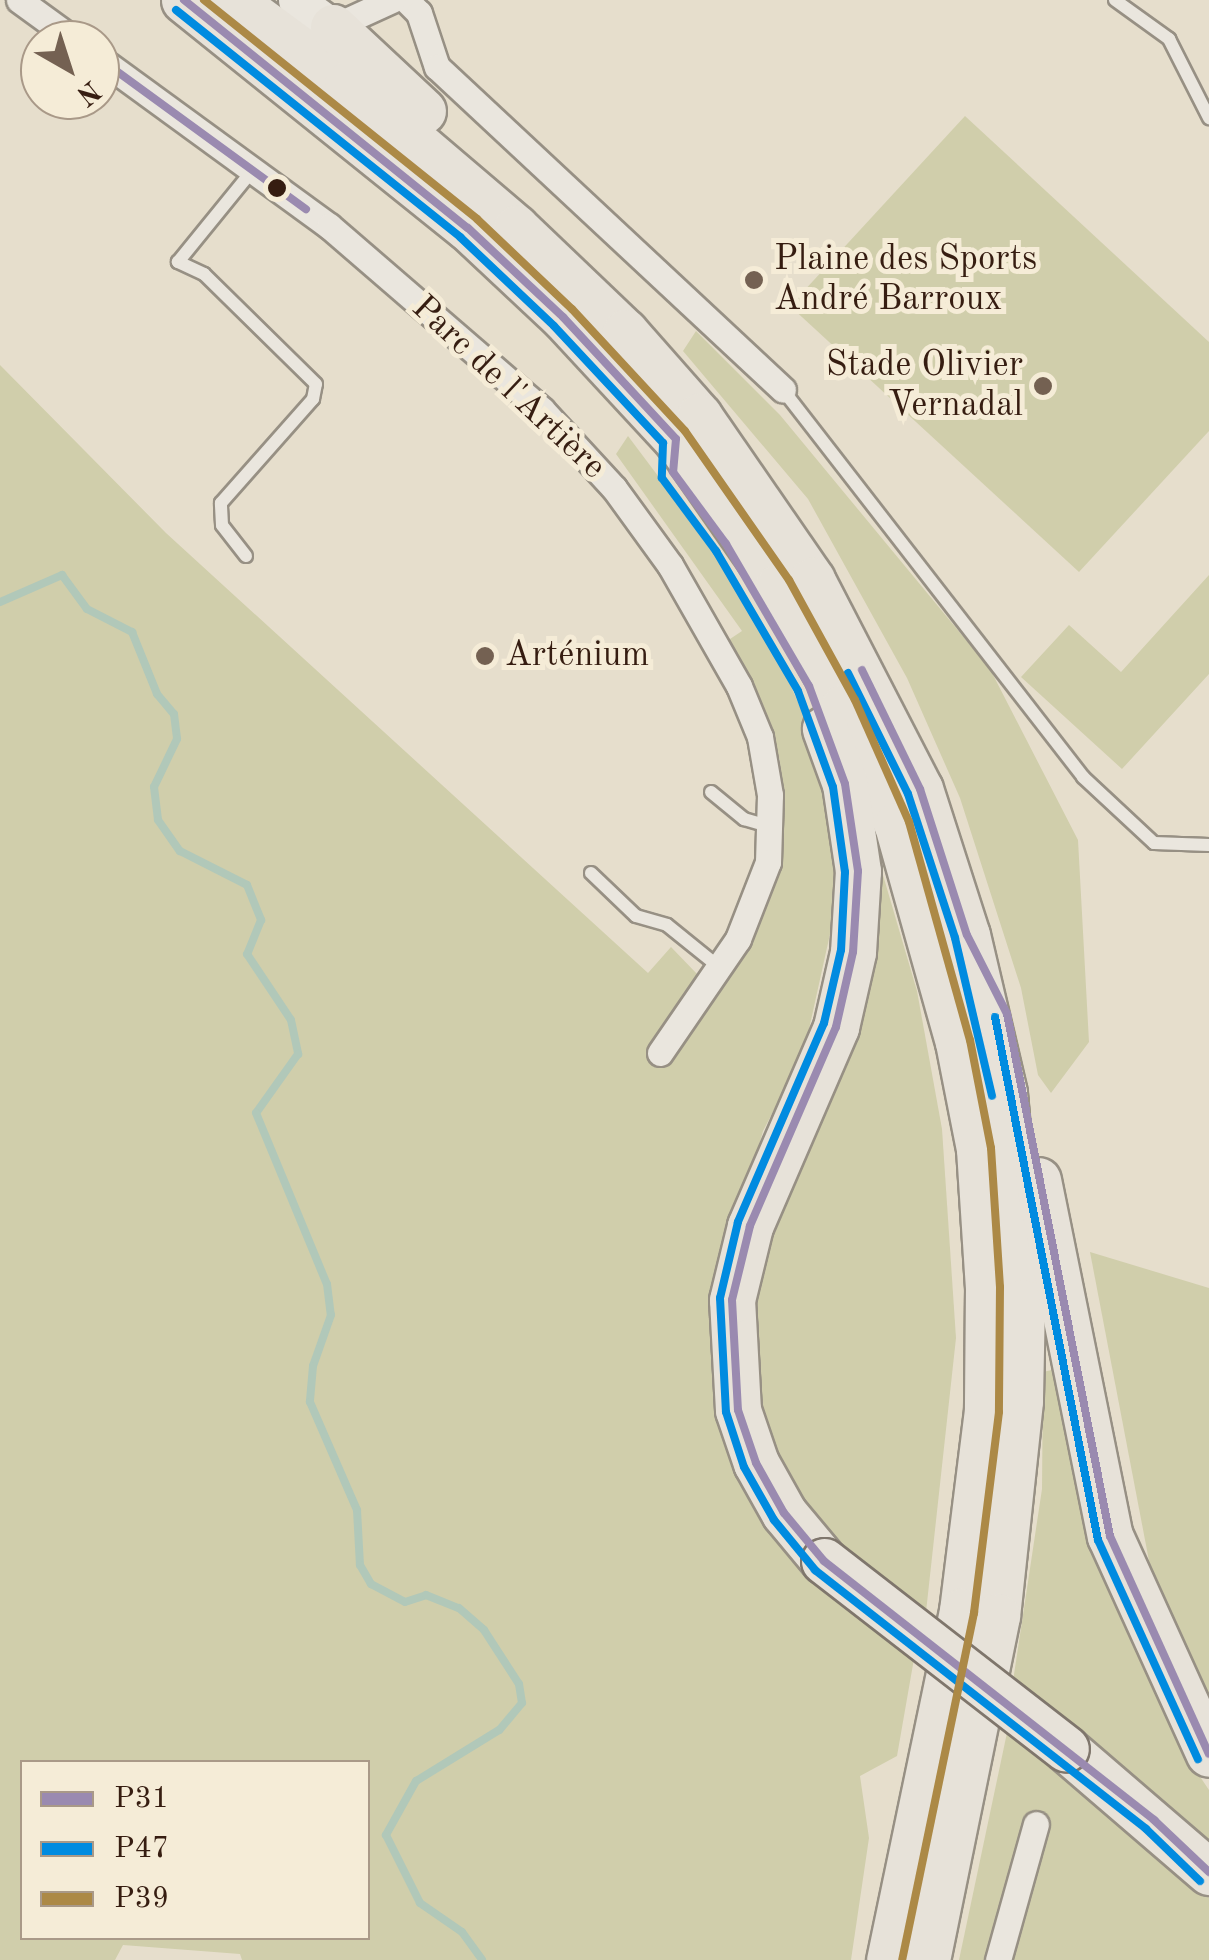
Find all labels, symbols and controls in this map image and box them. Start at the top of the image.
north arrow [20,20,120,120]
text: N [70,74,105,109]
unlabelled marker [267,178,287,198]
place label: Plaine des Sports André Barroux [774,239,1037,321]
marker: Plaine des Sports André Barroux [743,269,765,291]
street label: Parc de l'Artière [402,287,614,489]
place label: Stade Olivier Vernadal [826,345,1023,427]
marker: Stade Olivier Vernadal [1032,375,1054,397]
place label: Arténium [505,635,649,677]
marker: Arténium [474,645,496,667]
legend [20,1760,370,1940]
text: P31 [114,1784,169,1814]
text: P47 [114,1834,169,1864]
text: P39 [114,1884,169,1914]

